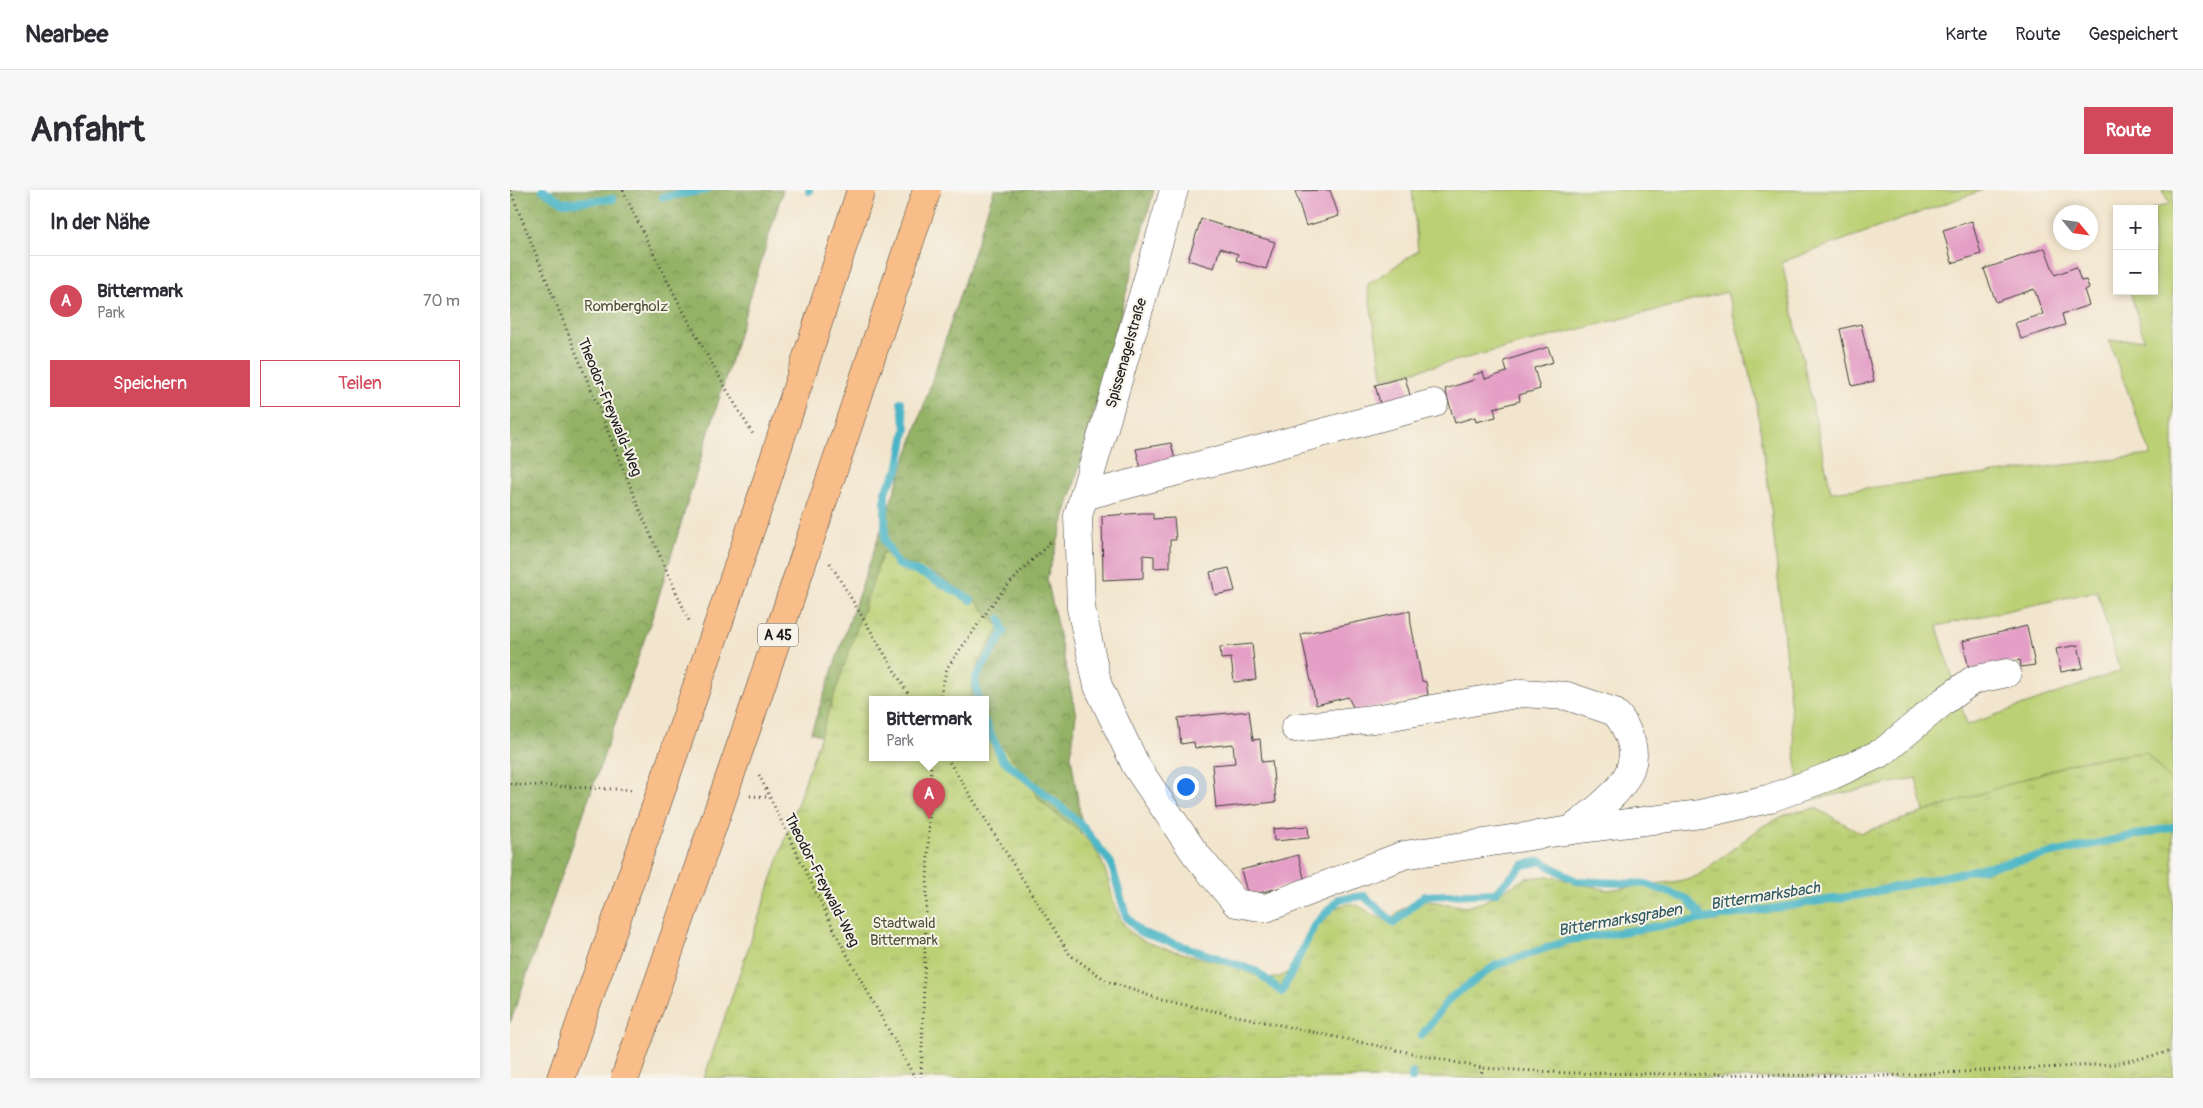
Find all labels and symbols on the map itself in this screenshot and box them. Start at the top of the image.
north arrow [2053,205,2098,250]
street label: Spissenagelstraße [1102,295,1151,410]
park label: Rombergholz [584,297,668,316]
street label: Theodor-Freywald-Weg [573,335,646,479]
road number: A 45 [758,624,798,646]
your location [1173,774,1199,800]
pin: A [913,778,945,819]
street label: Theodor-Freywald-Weg [780,810,864,950]
water label: Bittermarksbach [1709,877,1823,915]
water label: Bittermarksgraben [1557,899,1685,941]
park label: Stadtwald Bittermark [870,914,939,950]

